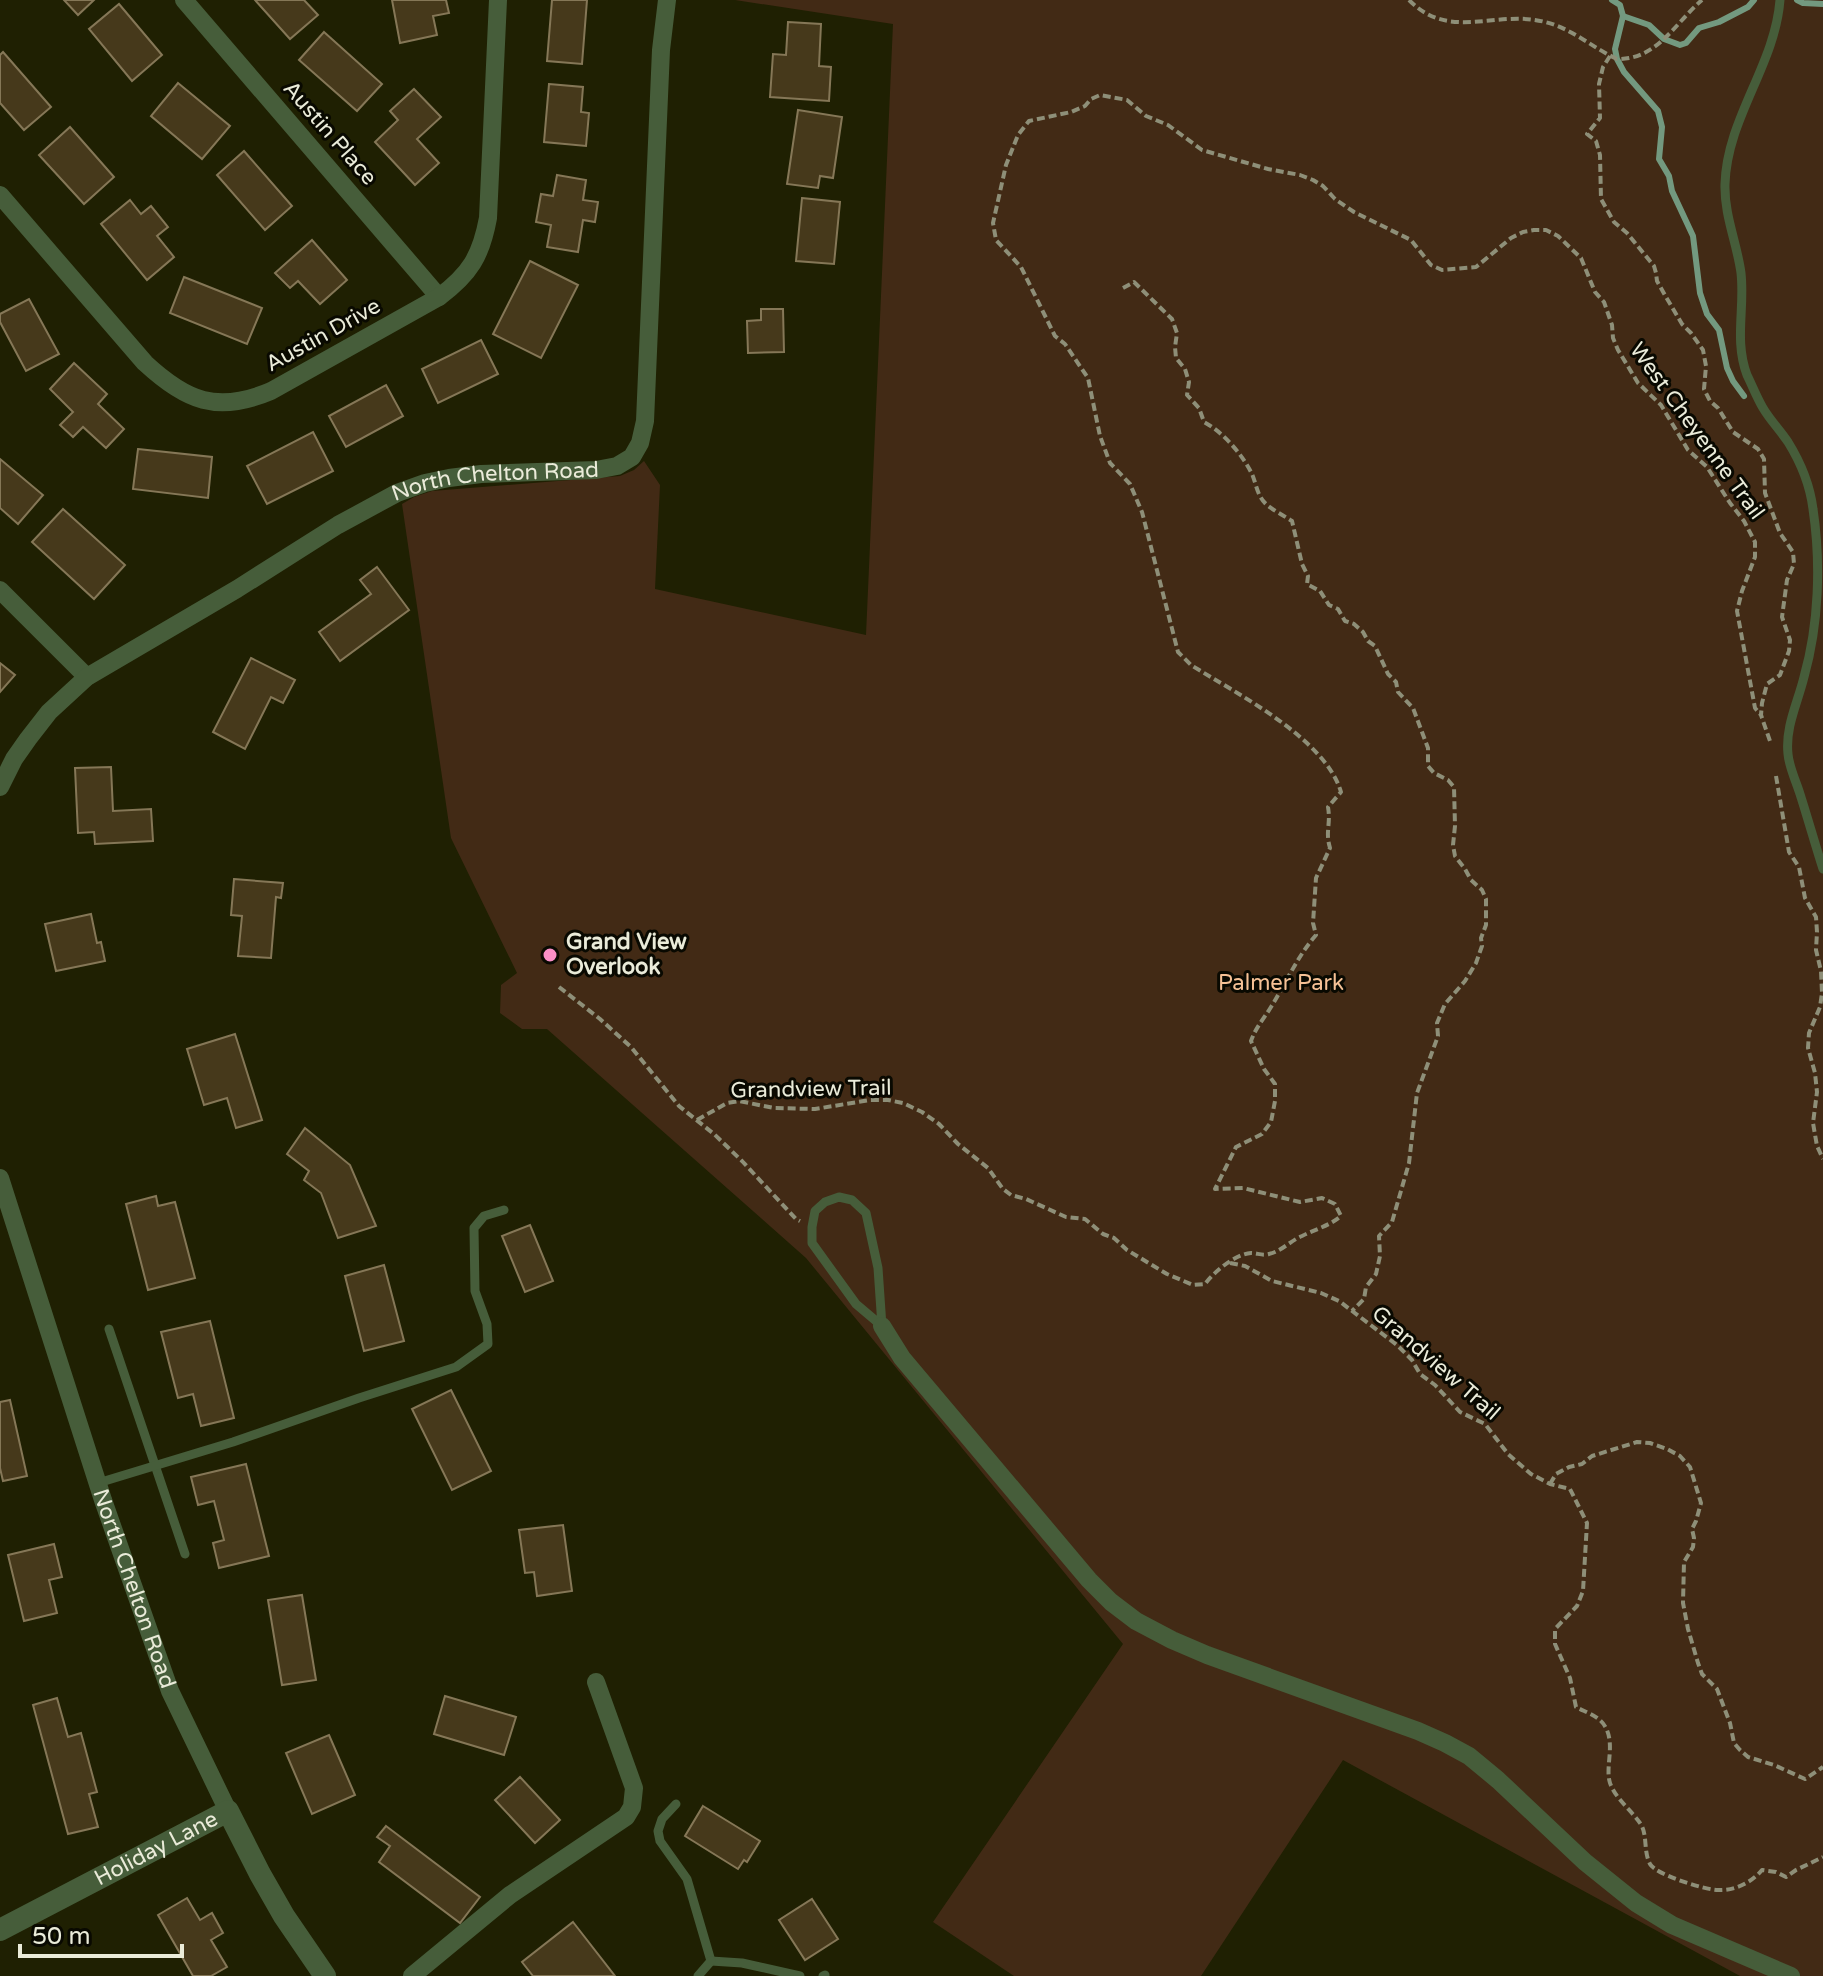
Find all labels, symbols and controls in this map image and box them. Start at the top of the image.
street label: Austin Place [278,76,382,190]
street label: Austin Drive [261,293,385,377]
street label: West Cheyenne Trail [1624,338,1770,524]
street label: North Chelton Road [388,457,599,507]
place label: Grand View Overlook [566,929,687,980]
marker: Grand View Overlook [541,946,559,964]
park label: Palmer Park [1218,970,1344,996]
street label: Grandview Trail [730,1075,892,1103]
street label: Grandview Trail [1367,1300,1505,1426]
street label: North Chelton Road [87,1486,181,1692]
street label: Holiday Lane [90,1806,222,1891]
scale bar [20,1908,182,1958]
text: 50 m [32,1922,90,1951]

